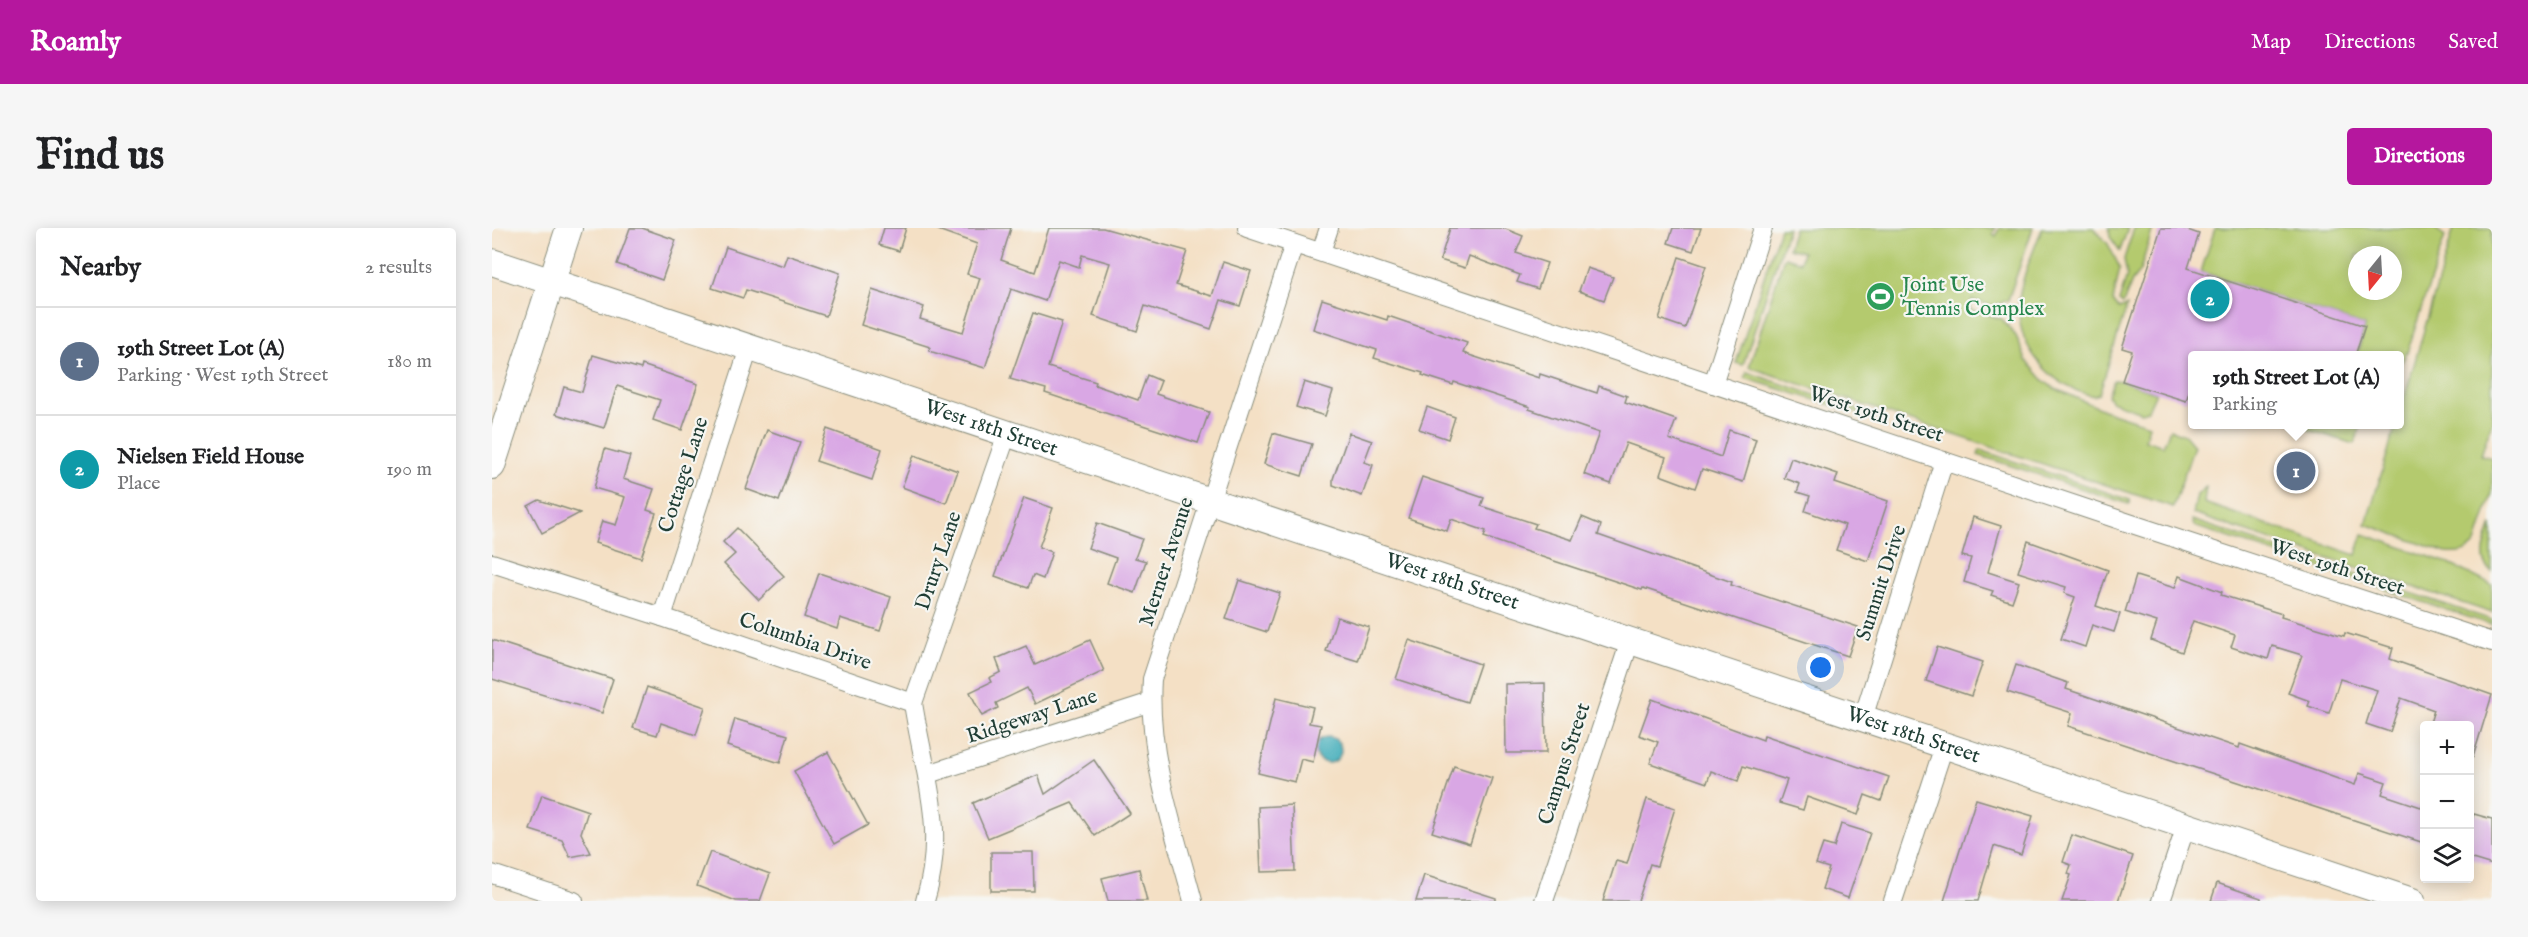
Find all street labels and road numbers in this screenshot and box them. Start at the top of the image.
street label: West 19th Street [1805,381,1947,449]
street label: West 18th Street [921,393,1061,463]
street label: Cottage Lane [653,413,716,536]
street label: Merner Avenue [1133,494,1201,630]
street label: Drury Lane [909,508,969,614]
street label: Summit Drive [1851,521,1914,644]
street label: West 19th Street [2266,534,2408,602]
street label: West 18th Street [1382,547,1522,616]
street label: Columbia Drive [735,607,875,677]
street label: Ridgeway Lane [963,683,1101,751]
street label: Campus Street [1533,700,1597,828]
street label: West 18th Street [1843,700,1984,770]

